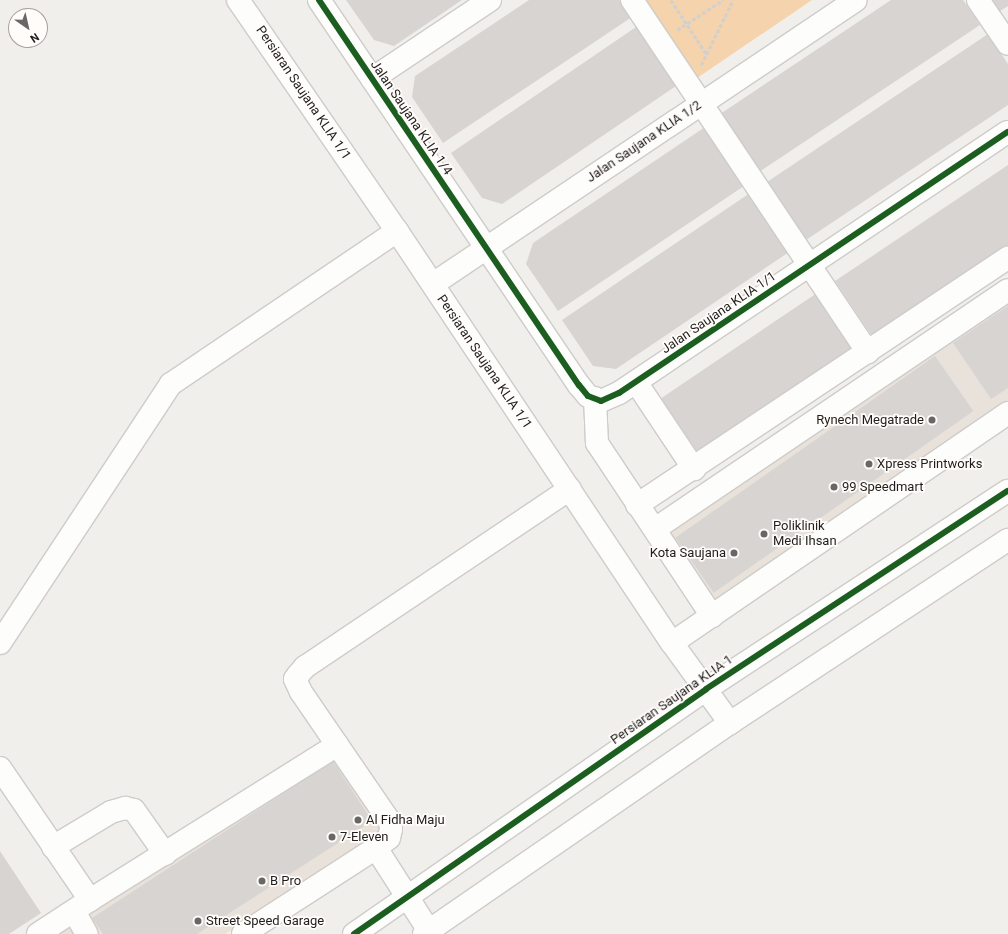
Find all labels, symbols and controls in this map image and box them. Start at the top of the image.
north arrow [8,8,48,48]
street label: Persiaran Saujana KLIA 1/1 [252,23,354,163]
text: N [28,30,41,45]
street label: Jalan Saujana KLIA 1/4 [367,58,455,178]
street label: Jalan Saujana KLIA 1/2 [584,98,704,186]
street label: Jalan Saujana KLIA 1/1 [659,269,779,357]
street label: Persiaran Saujana KLIA 1/1 [433,292,535,432]
place label: Rynech Megatrade [816,412,924,428]
marker: Rynech Megatrade [927,415,937,425]
place label: Xpress Printworks [877,456,982,472]
marker: Xpress Printworks [864,459,874,469]
place label: 99 Speedmart [842,479,923,495]
marker: 99 Speedmart [829,482,839,492]
place label: Poliklinik Medi Ihsan [773,519,837,550]
marker: Poliklinik Medi Ihsan [758,528,770,540]
place label: Kota Saujana [650,545,726,561]
marker: Kota Saujana [729,548,739,558]
street label: Persiaran Saujana KLIA 1 [608,652,736,748]
place label: Al Fidha Maju [366,812,445,828]
marker: Al Fidha Maju [353,815,363,825]
place label: 7-Eleven [340,829,389,845]
marker: 7-Eleven [327,832,337,842]
place label: B Pro [270,873,301,889]
marker: B Pro [257,876,267,886]
place label: Street Speed Garage [206,913,324,929]
marker: Street Speed Garage [193,916,203,926]

